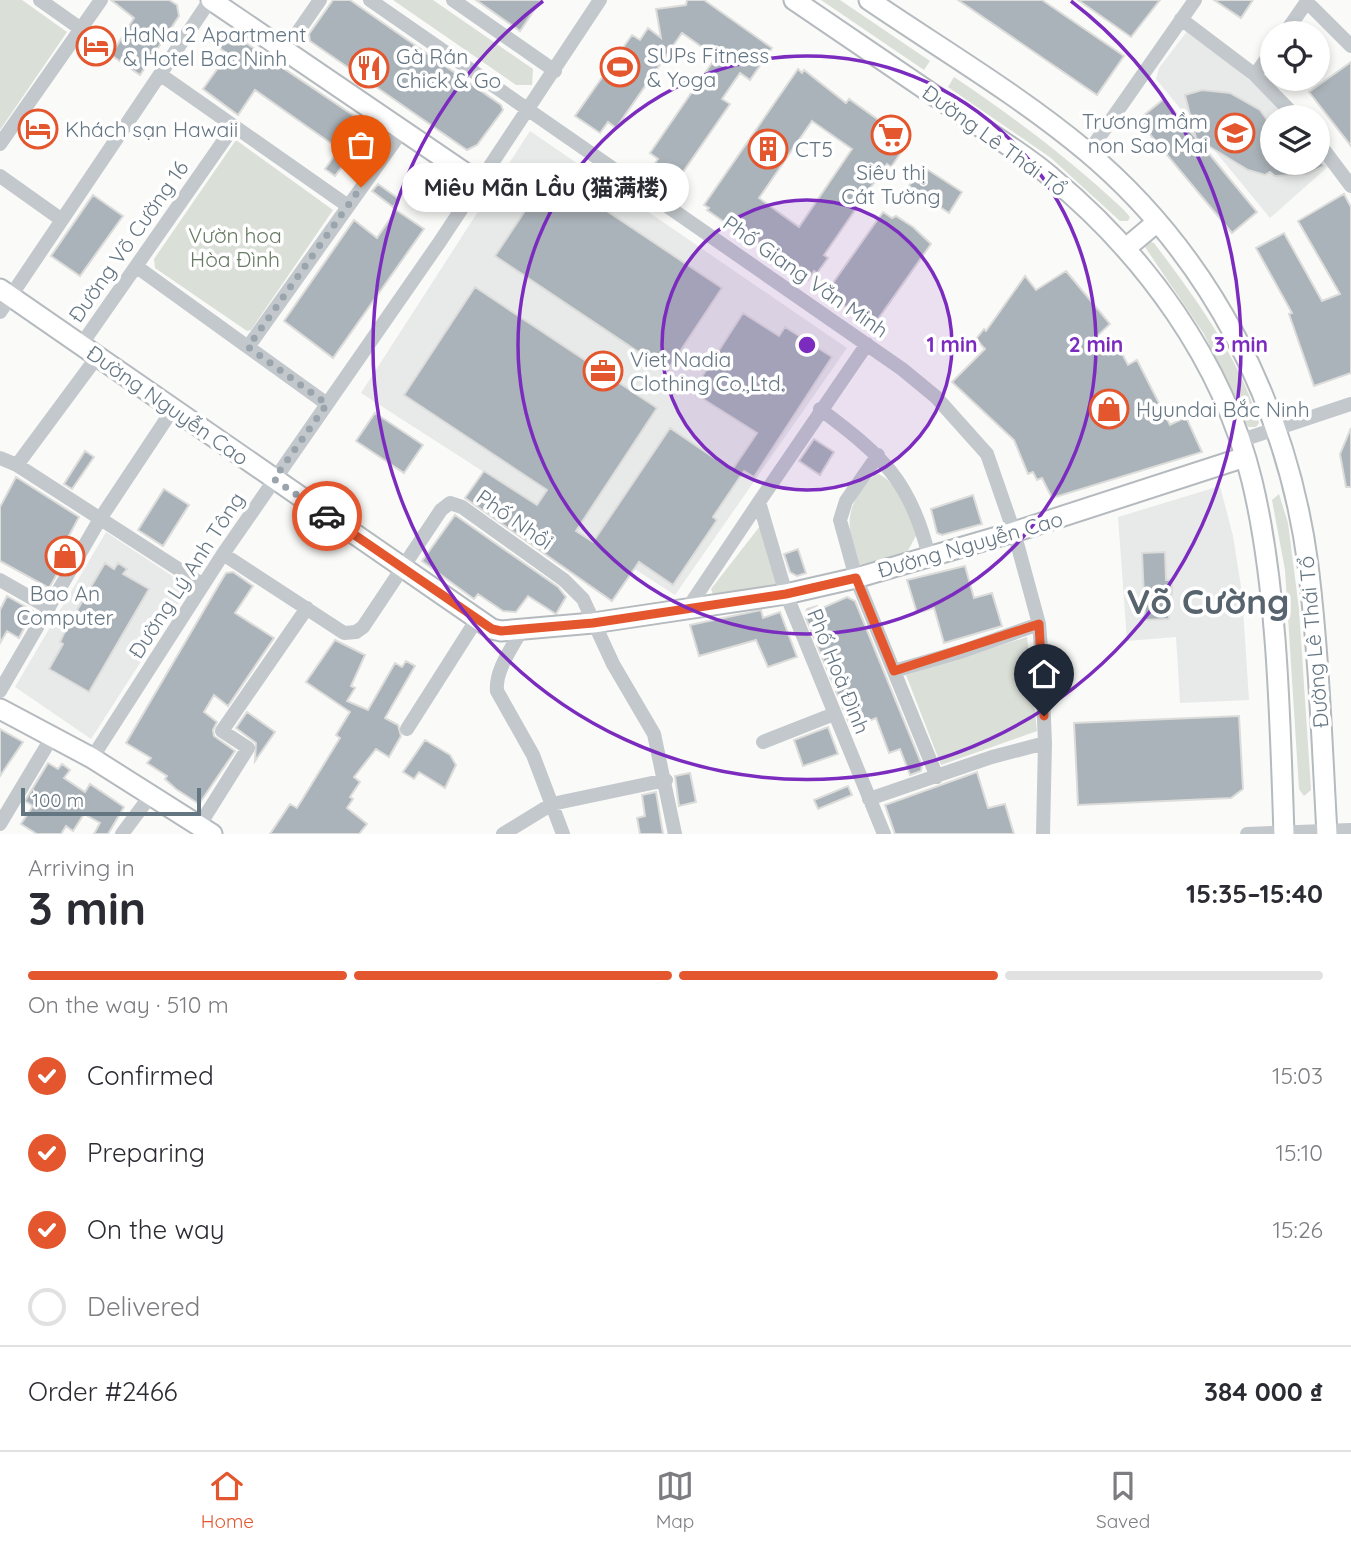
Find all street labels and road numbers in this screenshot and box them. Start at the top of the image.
street label: Đường Lê Thái Tổ [918,79,1072,201]
street label: Đường Võ Cường 16 [62,155,194,327]
street label: Phố Giang Văn Minh [718,209,894,343]
street label: Đường Nguyễn Cao [82,339,254,471]
street label: Phố Nhồi [472,483,558,555]
street label: Đường Lý Anh Tông [123,487,249,663]
street label: Đường Nguyễn Cao [874,505,1066,583]
street label: Đường Lê Thái Tổ [1293,555,1333,729]
street label: Phố Hoà Đình [802,605,876,737]

